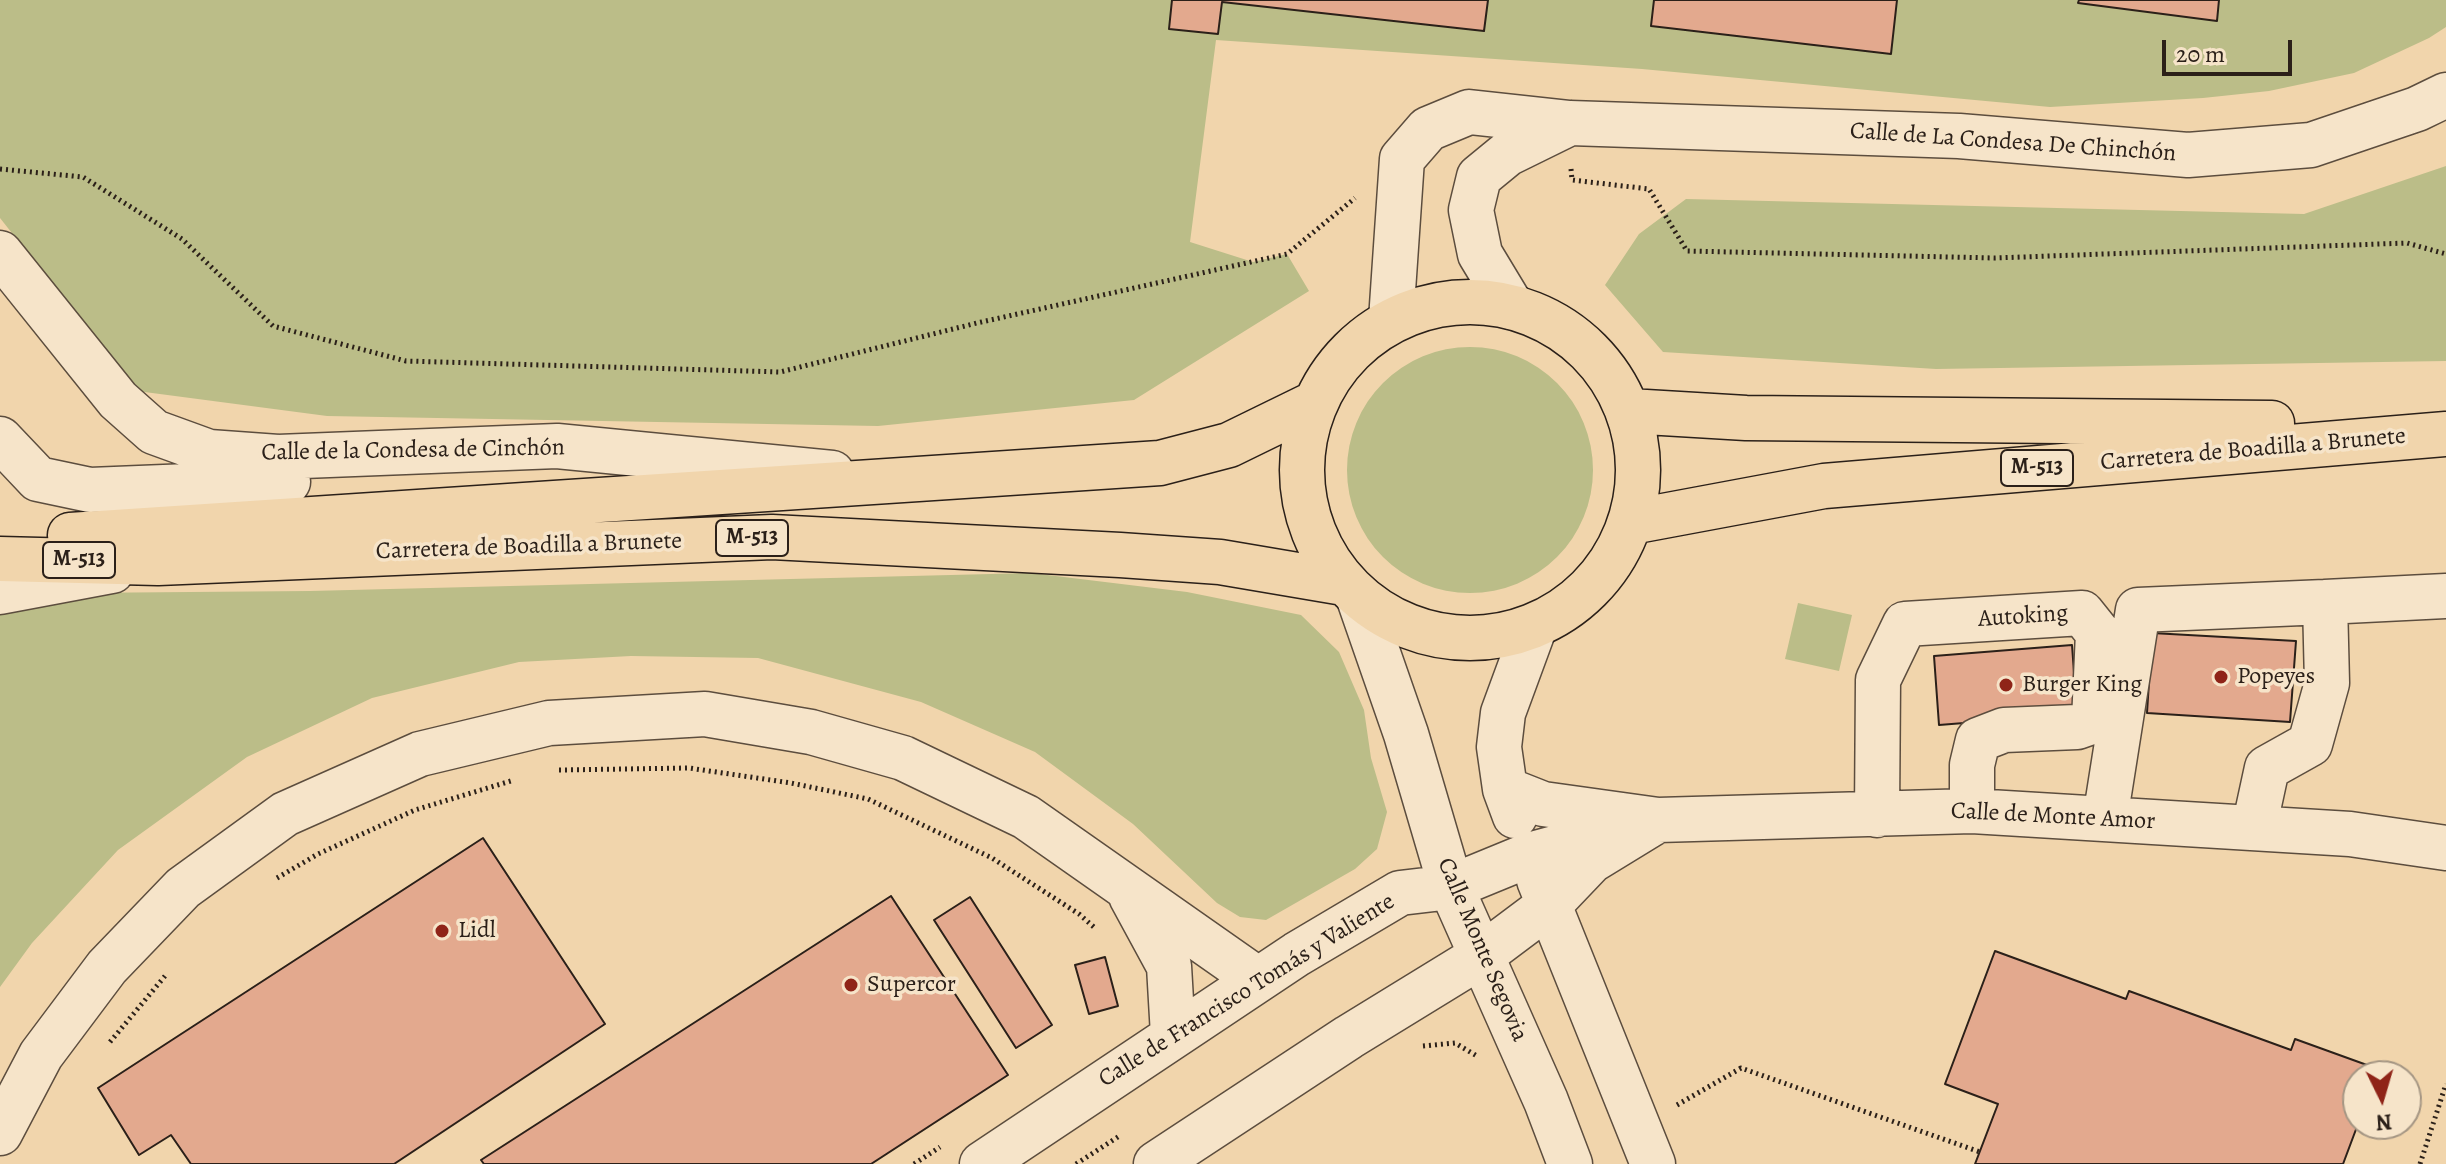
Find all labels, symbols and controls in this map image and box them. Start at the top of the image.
scale bar [2166,24,2296,74]
text: 20 m [2176,38,2225,70]
street label: Calle de La Condesa De Chinchón [1849,117,2177,169]
street label: Carretera de Boadilla a Brunete [2099,422,2407,478]
street label: Calle de la Condesa de Cinchón [261,434,565,468]
road number: M-513 [2001,450,2073,486]
road number: M-513 [716,520,788,556]
street label: Carretera de Boadilla a Brunete [375,527,683,567]
road number: M-513 [43,542,115,578]
street label: Autoking [1977,599,2069,635]
place label: Popeyes [2237,663,2315,691]
marker: Popeyes [2212,668,2230,686]
place label: Burger King [2022,671,2142,699]
marker: Burger King [1997,676,2015,694]
street label: Calle de Monte Amor [1950,797,2156,837]
street label: Calle Monte Segovia [1430,854,1534,1046]
street label: Calle de Francisco Tomás y Valiente [1094,888,1400,1094]
place label: Lidl [458,917,496,945]
marker: Lidl [433,922,451,940]
place label: Supercor [867,971,956,999]
marker: Supercor [842,976,860,994]
north arrow [2342,1060,2422,1140]
text: N [2375,1106,2393,1138]

